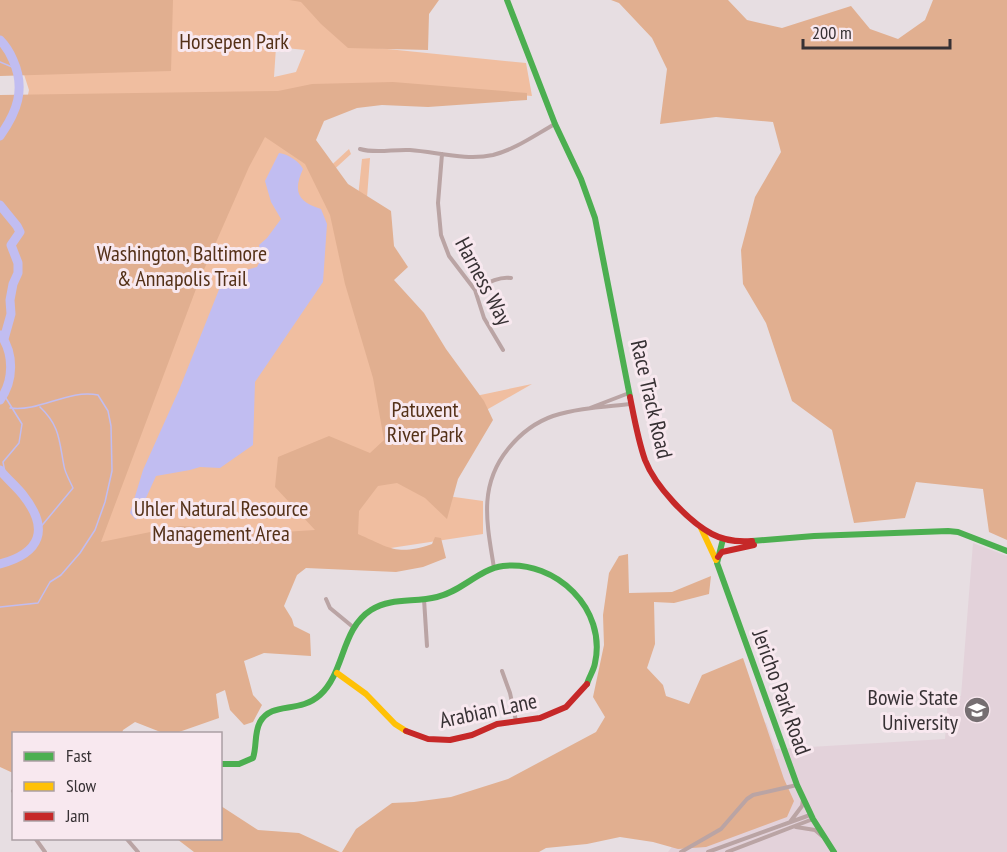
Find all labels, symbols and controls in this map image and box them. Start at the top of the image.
scale bar [803,12,950,50]
text: 200 m [812,21,852,44]
park label: Horsepen Park [179,27,289,55]
street label: Harness Way [449,232,519,330]
park label: Washington, Baltimore & Annapolis Trail [97,239,267,292]
street label: Race Track Road [625,337,679,461]
park label: Patuxent River Park [387,395,464,448]
park label: Uhler Natural Resource Management Area [134,494,308,547]
street label: Jericho Park Road [746,625,818,758]
place label: Bowie State University [868,683,959,736]
street label: Arabian Lane [437,686,539,734]
school or university icon: Bowie State University [962,695,992,725]
legend [12,732,222,840]
text: Fast [66,744,92,767]
text: Slow [66,774,97,797]
text: Jam [65,804,89,827]

